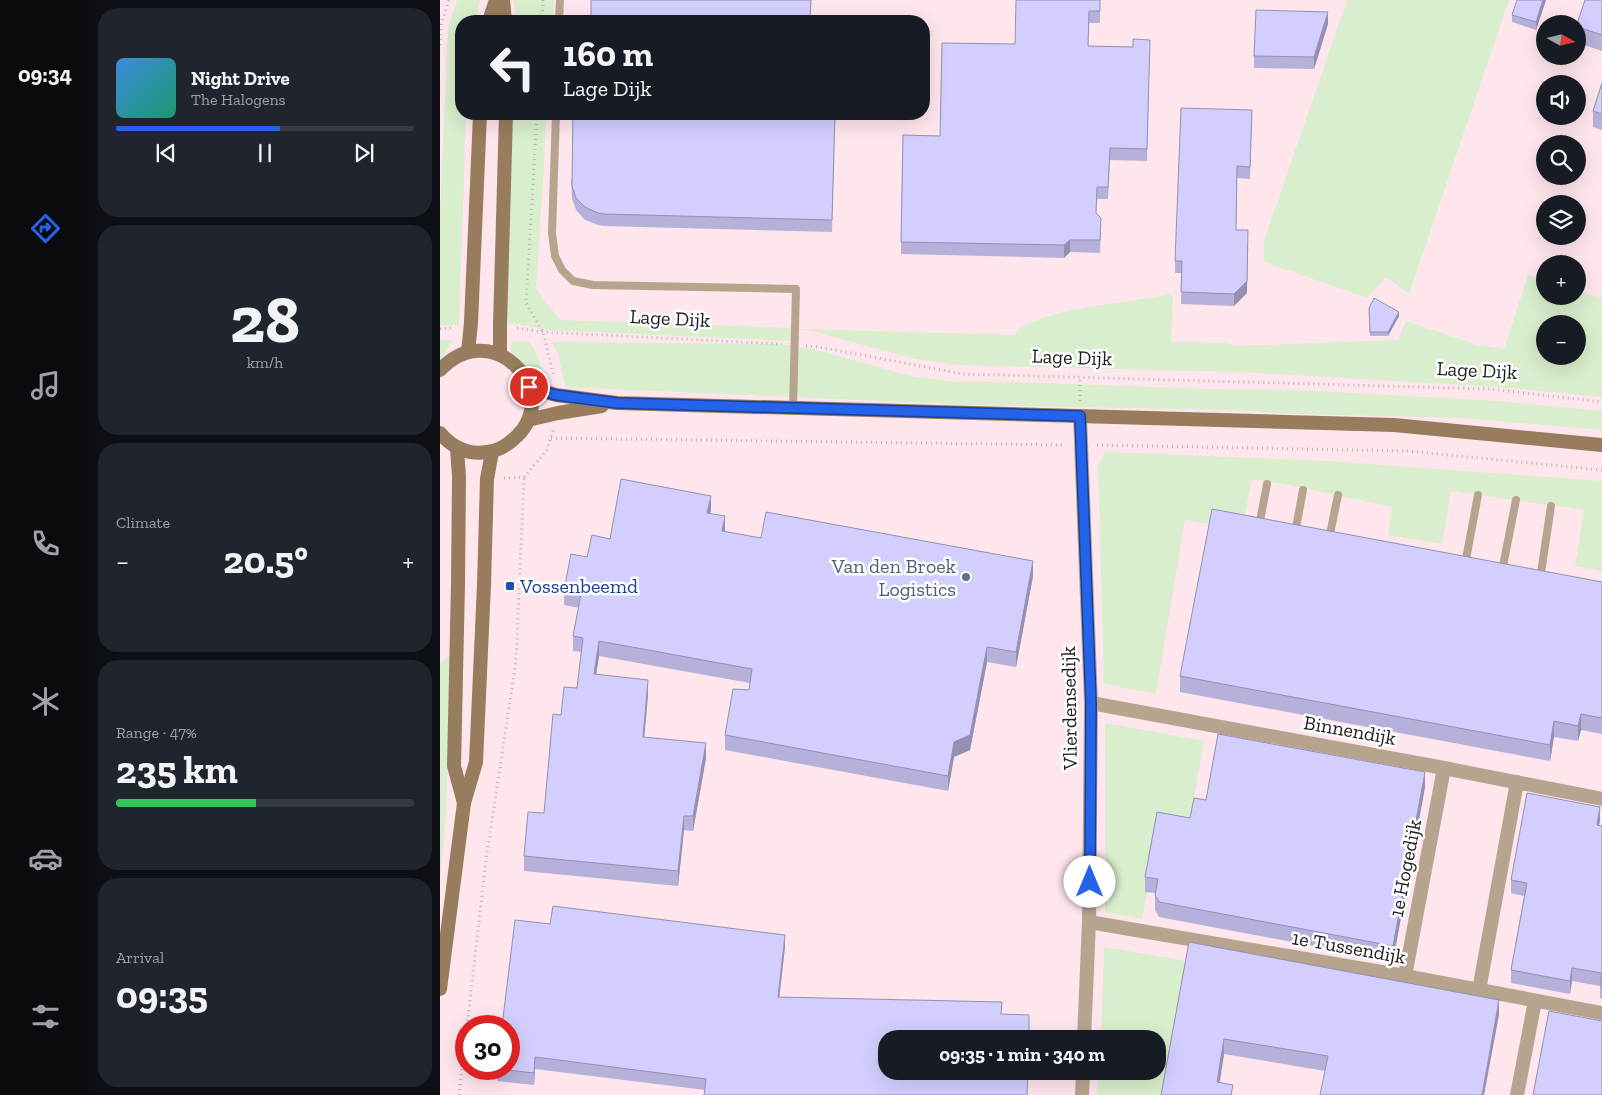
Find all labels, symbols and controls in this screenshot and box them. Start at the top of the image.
north arrow [1536,15,1586,65]
map controls [1536,15,1586,365]
text: 160 m [563,33,653,75]
icon: left [480,35,545,100]
text: 09:34 [18,61,72,88]
text: Night Drive [191,67,290,90]
text: Lage Dijk [563,75,652,102]
button: sound [1536,75,1586,125]
text: The Halogens [191,90,286,109]
button: search [1536,135,1586,185]
icon: previous [152,139,180,167]
icon: pause [251,139,279,167]
icon: next [350,139,378,167]
button: layers [1536,195,1586,245]
icon: directions [28,211,63,246]
button: + [1536,255,1586,305]
text: 28 [230,281,300,359]
street label: Lage Dijk [629,304,711,332]
button: − [1536,315,1586,365]
street label: Lage Dijk [1031,344,1113,370]
text: km/h [247,353,283,372]
street label: Lage Dijk [1436,356,1518,384]
pin [508,366,550,408]
icon: music [28,368,63,403]
icon: arrive [515,373,543,401]
text: Climate [116,513,170,532]
icon: phone [28,526,63,561]
text: 20.5° [223,537,308,583]
text: − [116,545,129,578]
text: + [402,545,414,578]
place label: Van den Broek Logistics [831,554,957,601]
marker: Van den Broek Logistics [960,571,972,583]
place label: Vossenbeemd [519,574,638,598]
marker: Vossenbeemd [504,580,516,592]
street label: Vlierdensedijk [1056,645,1082,771]
icon: climate [28,684,63,719]
street label: Binnendijk [1302,710,1399,750]
text: Range · 47% [116,723,197,742]
text: 235 km [116,747,238,793]
street label: 1e Hogedijk [1384,817,1426,919]
icon: car [28,841,63,876]
position arrow [1063,855,1115,907]
street label: 1e Tussendijk [1290,925,1408,969]
text: Arrival [116,948,164,967]
text: 09:35 [116,972,208,1018]
icon: filters [28,999,63,1034]
speed limit sign: 30 [455,1015,520,1080]
text: 09:35 · 1 min · 340 m [939,1043,1105,1066]

